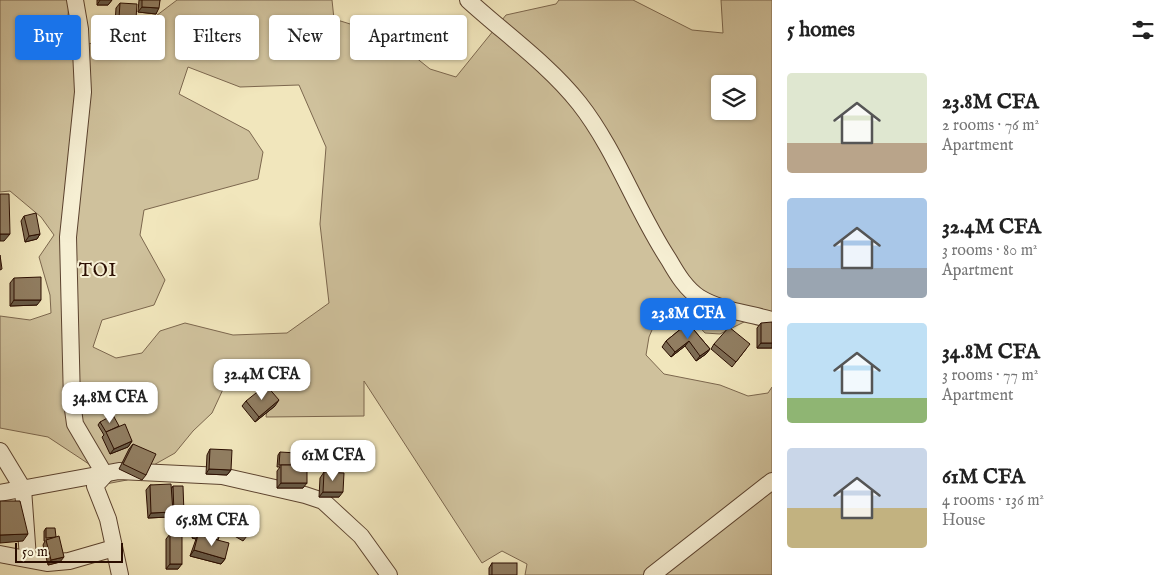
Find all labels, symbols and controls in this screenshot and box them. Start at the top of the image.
chip: Buy [15,15,81,60]
chip: Rent [91,15,165,60]
chip: Filters [175,15,259,60]
chip: New [269,15,340,60]
chip: Apartment [350,15,467,60]
icon: filters [1129,16,1157,44]
text: 5 homes [787,17,855,44]
map controls [711,75,756,120]
button: layers [711,75,756,120]
text: 23.8M CFA [942,89,1039,116]
icon: home [827,93,887,153]
text: 2 rooms · 76 m² [942,116,1039,136]
text: Apartment [942,136,1013,156]
text: 32.4M CFA [942,214,1041,241]
icon: home [827,218,887,278]
text: 3 rooms · 80 m² [942,241,1038,261]
district label: TOI [79,260,117,283]
text: Apartment [942,261,1013,281]
pin: 23.8M CFA [631,298,745,340]
text: 23.8M CFA [651,304,725,324]
text: 34.8M CFA [942,339,1040,366]
icon: home [827,343,887,403]
pin: 32.4M CFA [205,358,319,401]
text: 32.4M CFA [224,365,300,385]
text: 3 rooms · 77 m² [942,366,1038,386]
pin: 34.8M CFA [53,382,167,424]
text: Apartment [942,386,1013,406]
text: 34.8M CFA [73,388,147,408]
pin: 61M CFA [287,440,379,482]
text: 61M CFA [301,446,365,466]
text: 61M CFA [942,464,1025,491]
icon: home [827,468,887,528]
text: 4 rooms · 136 m² [942,491,1044,511]
pin: 65.8M CFA [155,504,269,547]
text: 65.8M CFA [176,511,248,531]
text: House [942,511,985,531]
scale bar [15,540,122,563]
text: 50 m [22,543,48,561]

